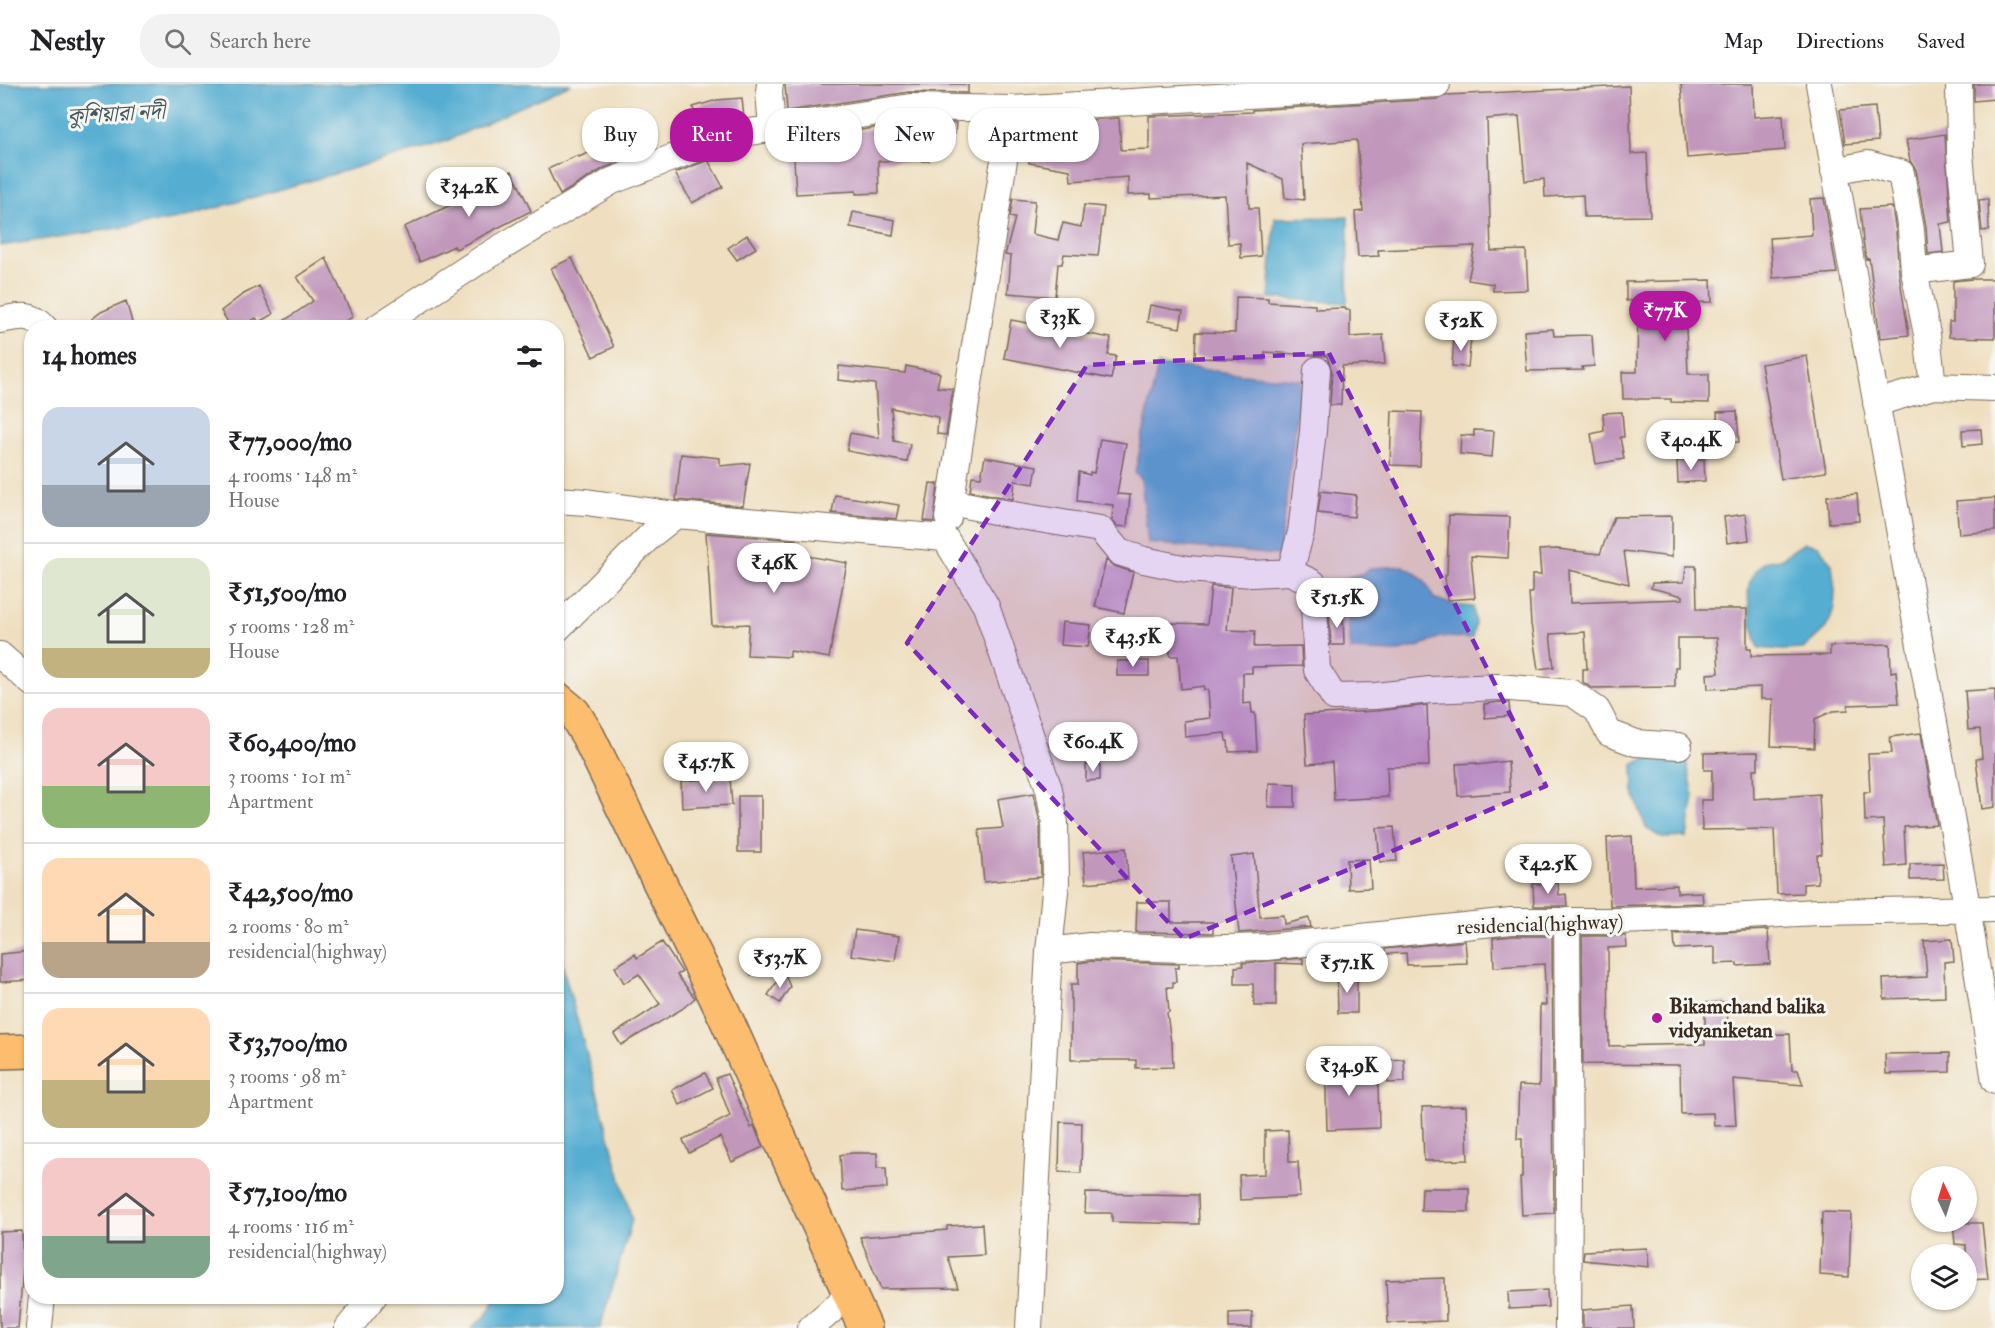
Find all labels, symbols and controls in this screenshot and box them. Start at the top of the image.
search box [140,14,560,68]
text: Nestly [30,24,104,59]
icon: search [161,25,194,58]
text: Search here [209,27,311,55]
text: Map [1723,28,1763,55]
text: Directions [1796,28,1884,55]
text: Saved [1917,28,1965,55]
water label: কুশিয়ারা নদী [67,97,168,131]
chip: Buy [582,108,658,162]
chip: Rent [670,108,753,162]
chip: Filters [765,108,862,162]
chip: New [874,108,956,162]
chip: Apartment [968,108,1099,162]
pin: ₹34.2K [420,167,518,218]
text: ₹34.2K [440,174,498,199]
pin: ₹77K [1629,291,1701,342]
pin: ₹33K [1024,298,1096,349]
text: ₹77K [1643,298,1687,323]
pin: ₹52K [1425,301,1497,352]
text: ₹33K [1040,305,1080,330]
text: ₹52K [1439,308,1483,333]
text: 14 homes [42,340,137,372]
icon: filters [513,340,546,373]
pin: ₹40.4K [1642,420,1740,471]
text: ₹77,000/mo [228,426,352,458]
text: ₹40.4K [1660,427,1722,452]
icon: home [90,431,162,503]
text: 4 rooms · 148 m² [228,463,357,488]
text: House [228,488,279,513]
pin: ₹46K [738,543,810,594]
text: ₹46K [751,550,797,575]
text: ₹51,500/mo [228,577,347,609]
pin: ₹51.5K [1288,578,1386,629]
icon: home [90,582,162,654]
text: ₹51.5K [1310,585,1364,610]
text: 5 rooms · 128 m² [228,614,354,639]
pin: ₹43.5K [1084,617,1182,668]
text: ₹43.5K [1105,624,1161,649]
text: House [228,639,279,664]
pin: ₹60.4K [1044,722,1142,773]
text: ₹60,400/mo [228,727,356,759]
text: ₹60.4K [1063,729,1123,754]
icon: home [90,732,162,804]
pin: ₹45.7K [657,742,755,793]
text: ₹45.7K [678,749,734,774]
text: 3 rooms · 101 m² [228,764,351,789]
text: Apartment [228,789,313,814]
pin: ₹42.5K [1499,844,1597,895]
text: ₹42.5K [1519,851,1577,876]
text: ₹42,500/mo [228,877,353,909]
icon: home [90,882,162,954]
street label: residencial(highway) [1456,908,1624,941]
text: 2 rooms · 80 m² [228,914,349,939]
pin: ₹53.7K [731,938,829,989]
text: residencial(highway) [228,939,387,964]
pin: ₹57.1K [1298,943,1396,994]
text: ₹53.7K [753,945,807,970]
text: ₹57.1K [1320,950,1374,975]
place label: Bikamchand balika vidyaniketan [1668,993,1826,1044]
marker: Bikamchand balika vidyaniketan [1650,1011,1664,1025]
text: ₹53,700/mo [228,1027,347,1059]
icon: home [90,1032,162,1104]
pin: ₹34.9K [1300,1046,1398,1097]
text: ₹34.9K [1320,1053,1378,1078]
text: 3 rooms · 98 m² [228,1064,346,1089]
text: Apartment [228,1089,313,1114]
north arrow [1911,1166,1977,1232]
map controls [1911,1166,1977,1310]
text: ₹57,100/mo [228,1177,347,1209]
icon: home [90,1182,162,1254]
text: 4 rooms · 116 m² [228,1214,354,1239]
text: residencial(highway) [228,1239,387,1264]
button: layers [1911,1244,1977,1310]

